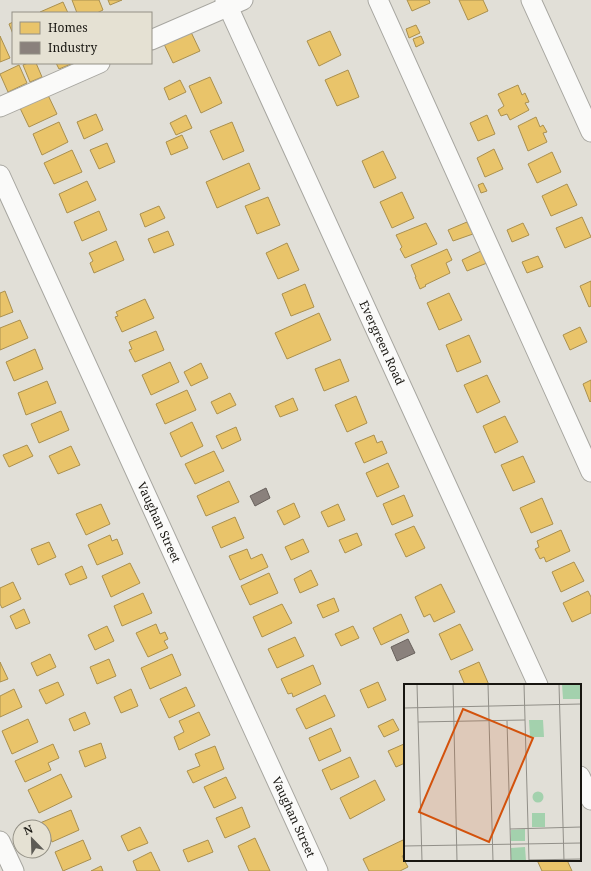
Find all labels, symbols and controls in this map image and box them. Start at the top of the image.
legend [12,12,152,64]
text: Homes [48,19,88,36]
text: Industry [48,39,97,56]
street label: Evergreen Road [355,298,409,388]
street label: Vaughan Street [133,479,185,565]
inset map [404,684,581,861]
street label: Vaughan Street [268,774,320,860]
north arrow [12,819,52,859]
text: N [21,821,35,838]

